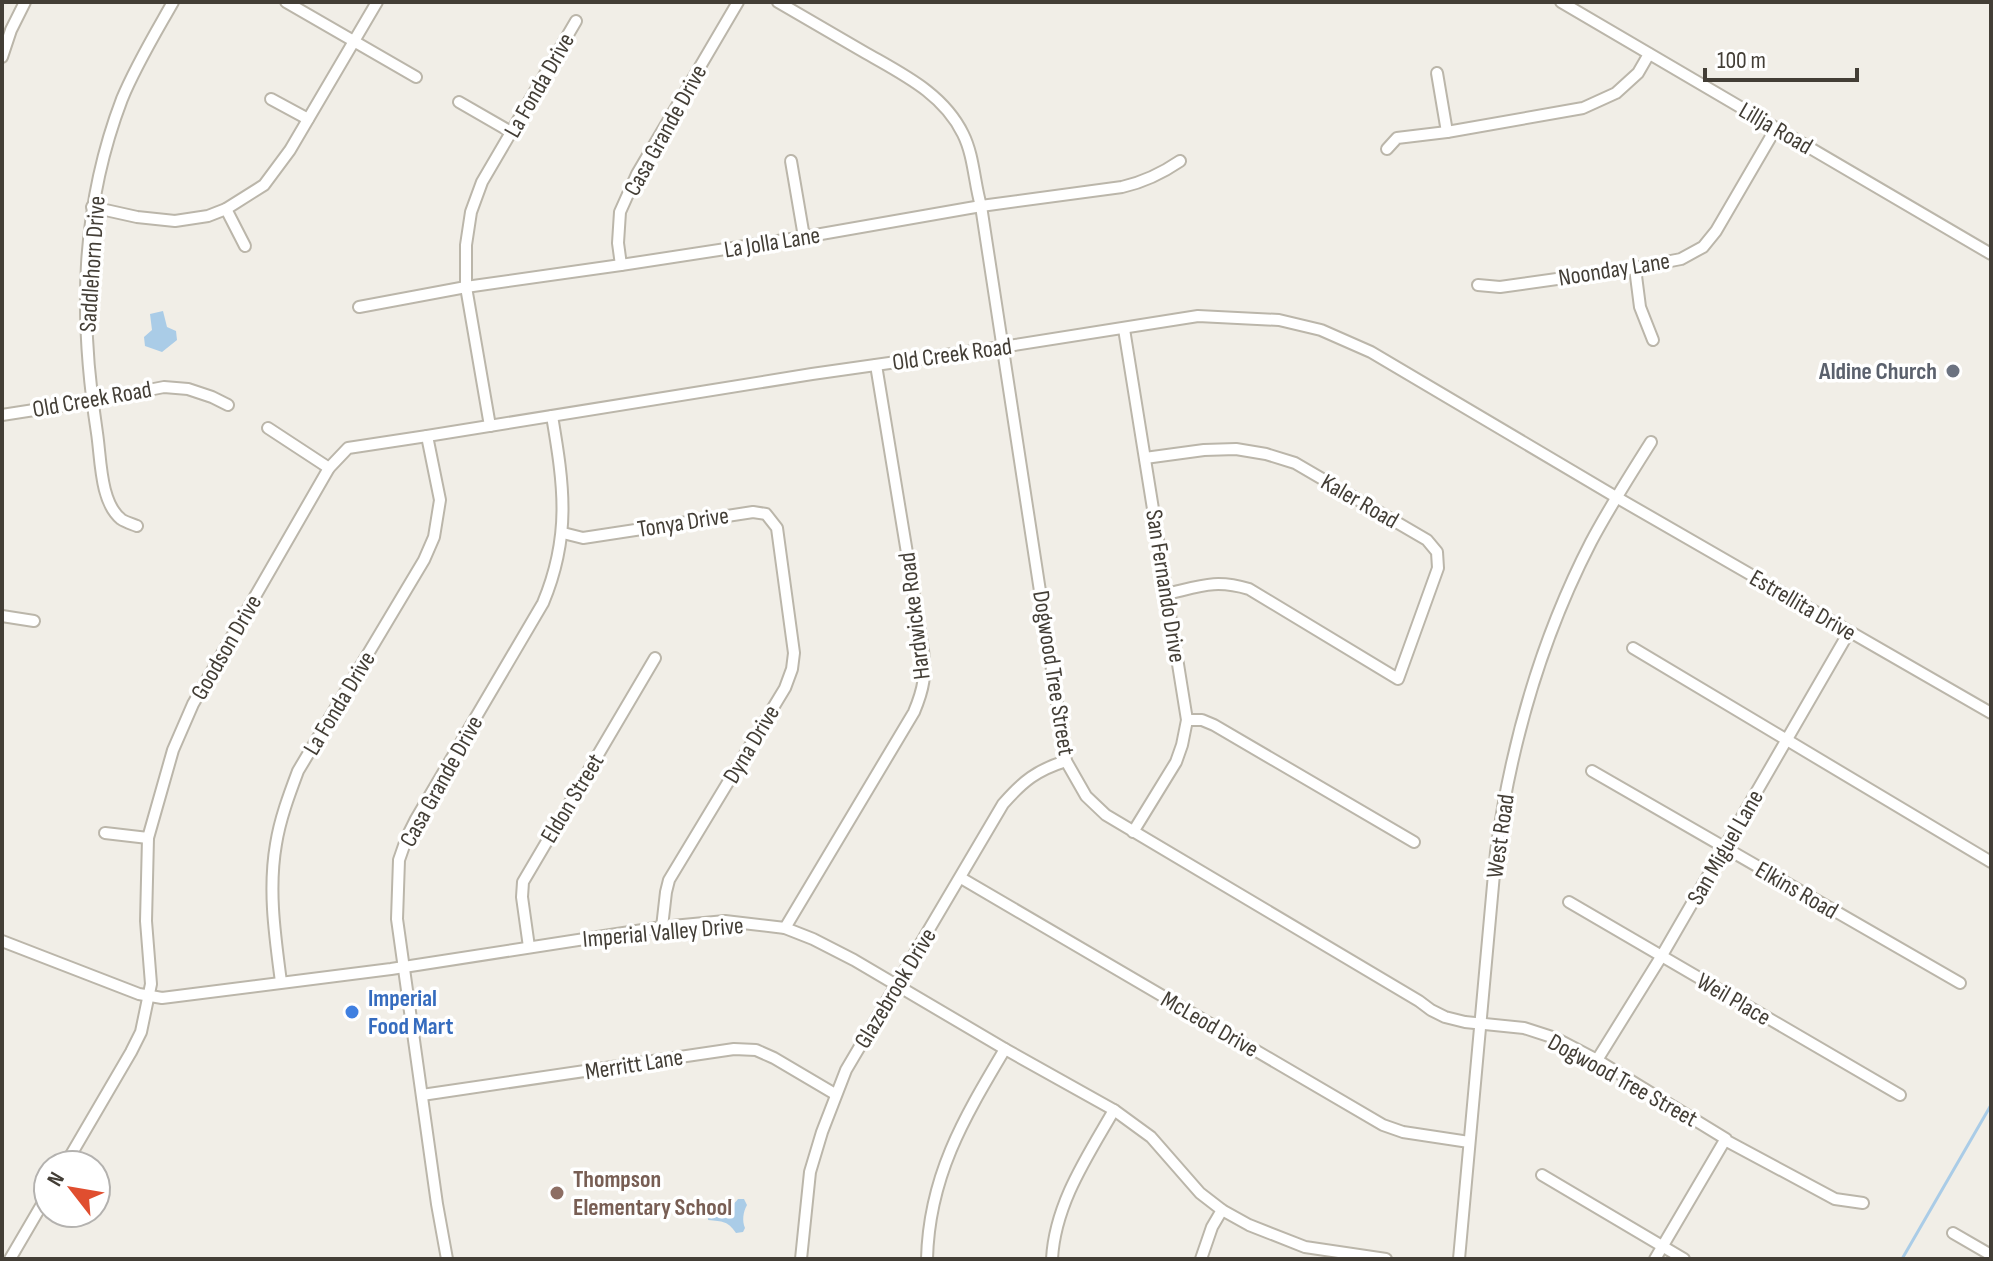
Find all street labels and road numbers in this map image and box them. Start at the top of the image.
street label: La Fonda Drive [498,28,581,143]
street label: Casa Grande Drive [617,60,713,201]
street label: Lillja Road [1734,96,1818,161]
street label: Saddlehorn Drive [73,195,112,333]
street label: La Jolla Lane [722,221,822,264]
street label: Noonday Lane [1556,246,1672,293]
street label: Old Creek Road [890,332,1014,377]
street label: Old Creek Road [30,375,154,424]
street label: Kaler Road [1316,468,1404,535]
street label: Tonya Drive [635,501,731,544]
street label: San Fernando Drive [1139,508,1192,665]
street label: Hardwicke Road [892,551,937,681]
street label: Estrellita Drive [1744,563,1861,648]
street label: Dogwood Tree Street [1026,589,1081,758]
street label: Goodson Drive [185,590,268,705]
street label: La Fonda Drive [297,646,382,760]
street label: Dyna Drive [717,700,786,789]
street label: Casa Grande Drive [393,711,489,852]
street label: Eldon Street [534,748,610,848]
street label: San Miguel Lane [1681,785,1770,910]
street label: West Road [1480,792,1521,880]
street label: Elkins Road [1750,855,1843,926]
street label: Imperial Valley Drive [581,911,745,954]
street label: Glazebrook Drive [848,923,943,1054]
street label: Weil Place [1692,967,1776,1032]
street label: McLeod Drive [1156,985,1264,1064]
street label: Dogwood Tree Street [1543,1027,1703,1133]
street label: Merritt Lane [583,1042,685,1087]

